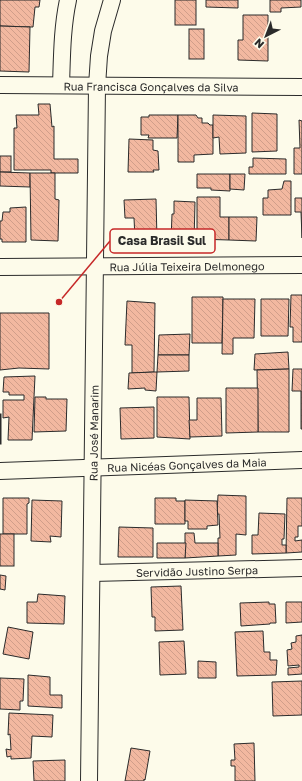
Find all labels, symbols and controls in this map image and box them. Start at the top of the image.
north arrow [246,16,286,56]
text: N [252,36,266,51]
street label: Rua Francisca Gonçalves da Silva [63,79,239,93]
callout: Casa Brasil Sul [110,229,215,253]
text: Casa Brasil Sul [118,233,206,248]
street label: Rua Júlia Teixeira Delmonego [109,259,265,273]
street label: Rua José Manarim [86,385,100,481]
street label: Rua Nicéas Gonçalves da Maia [107,455,267,474]
street label: Servidão Justino Serpa [136,563,258,578]

